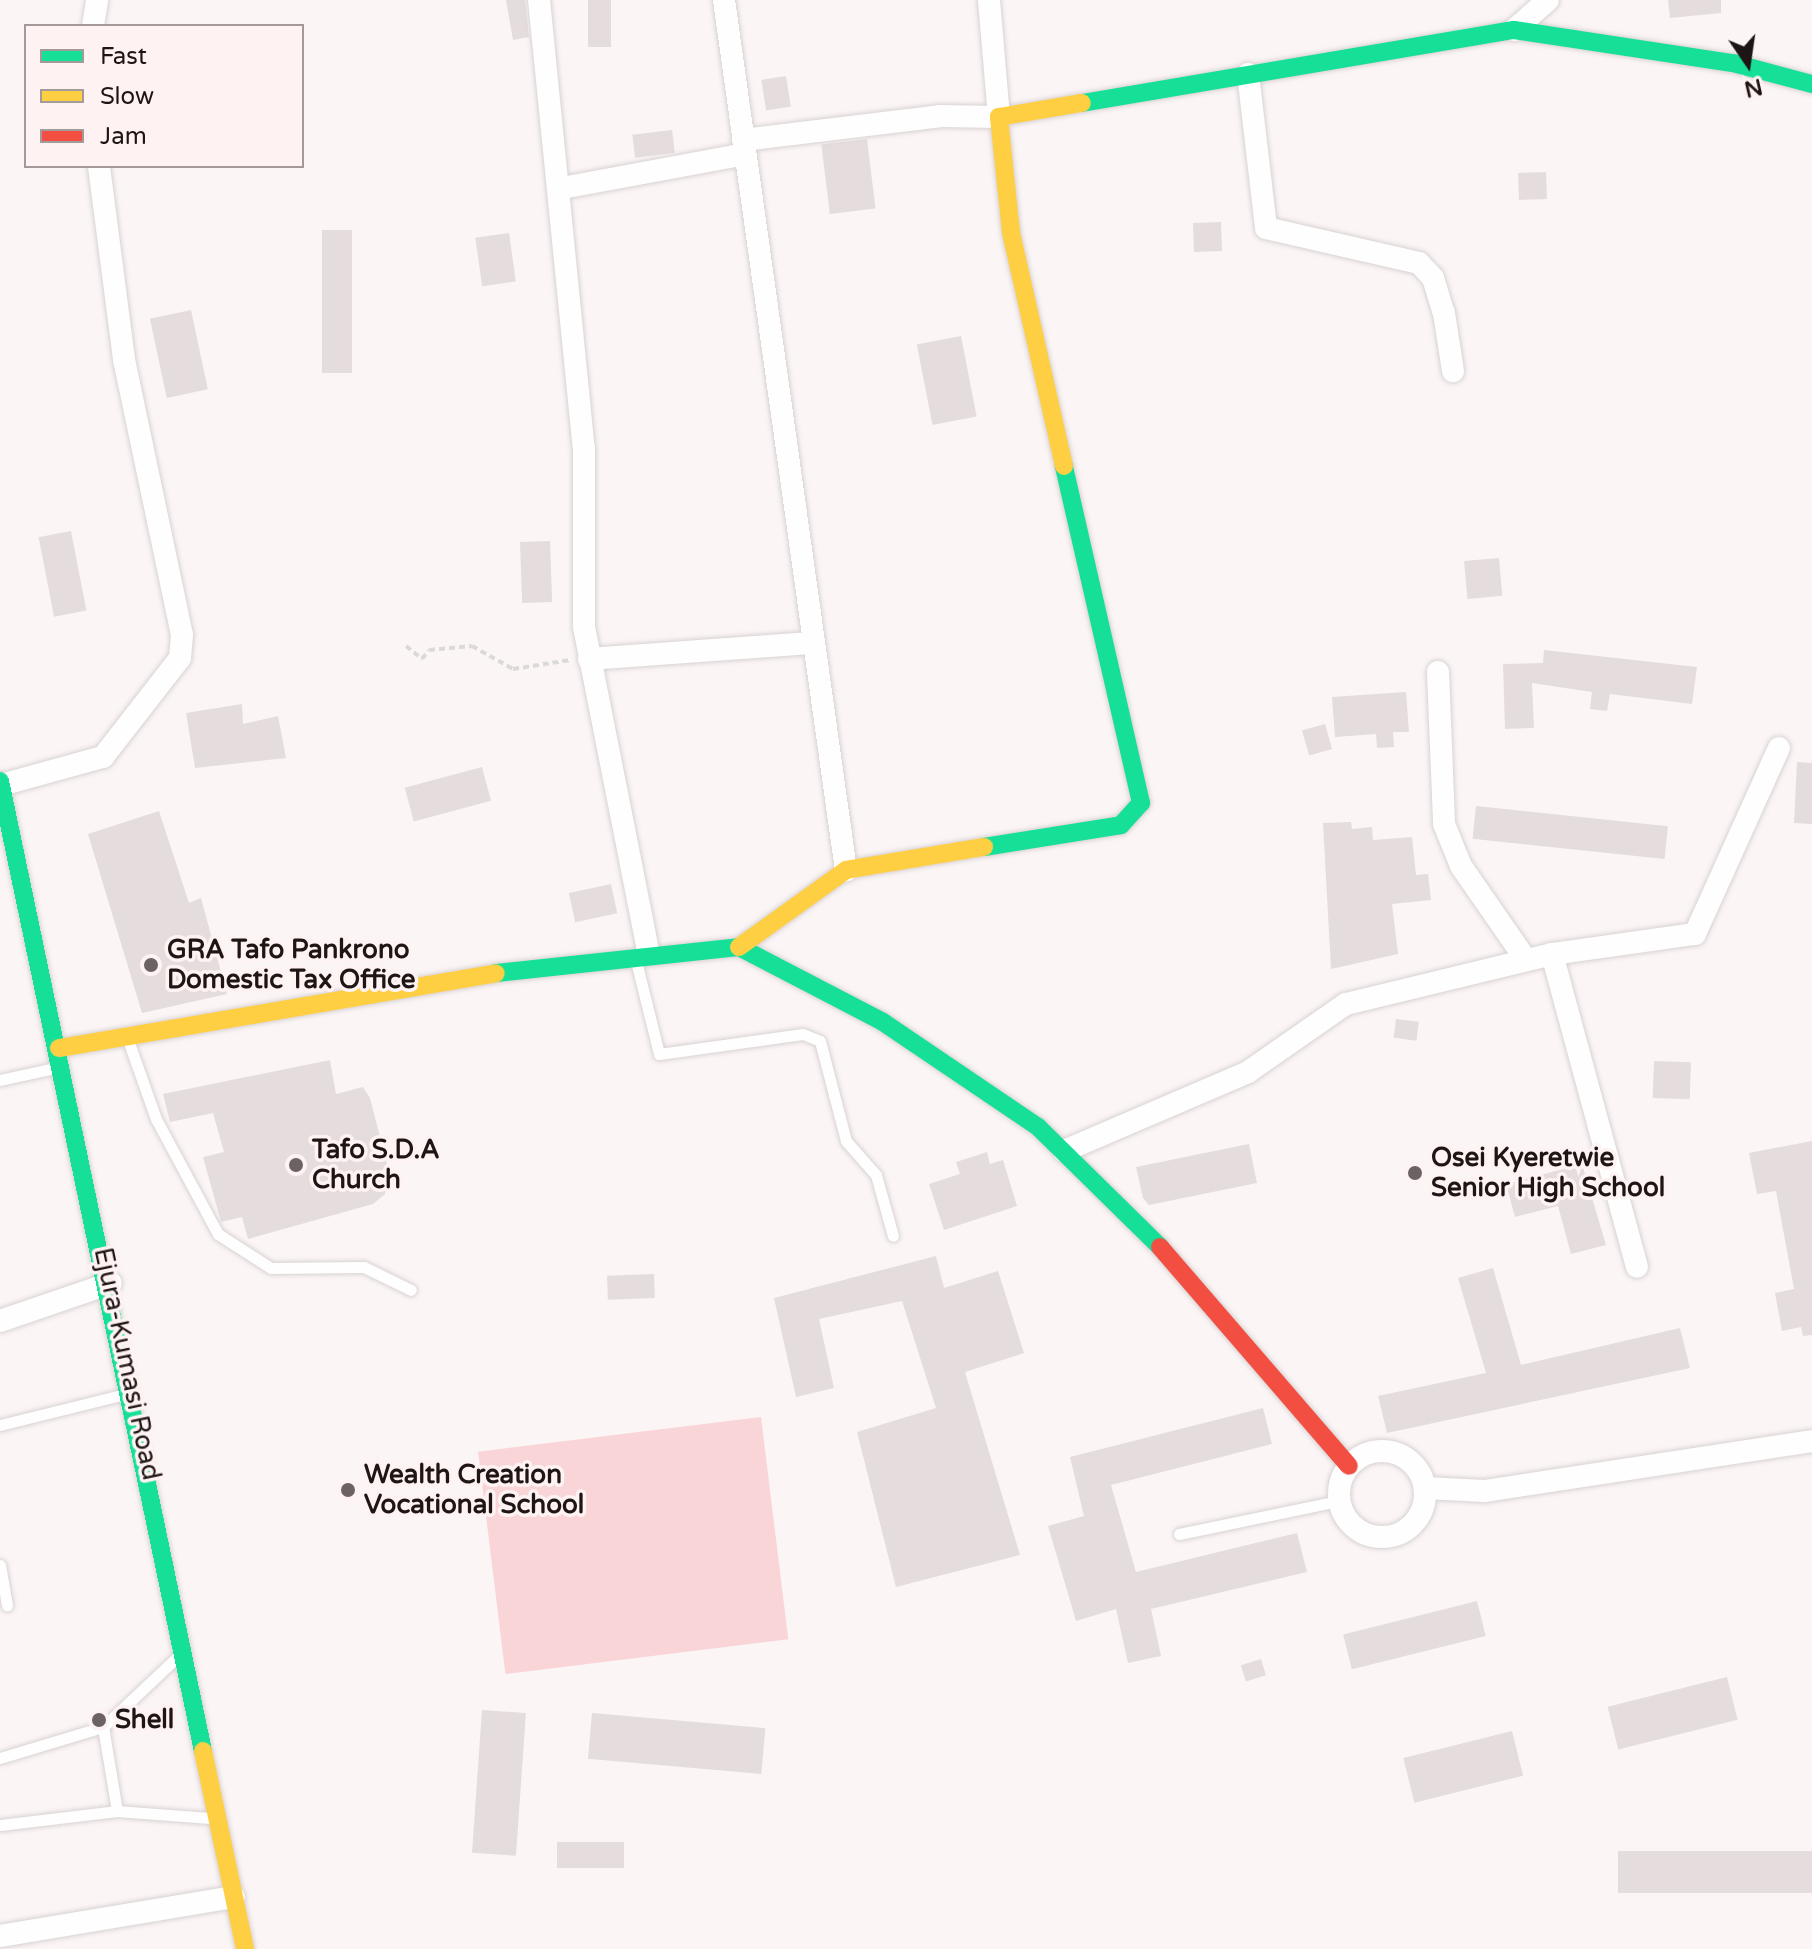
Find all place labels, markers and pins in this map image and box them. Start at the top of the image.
place label: GRA Tafo Pankrono Domestic Tax Office [167,934,415,996]
marker: GRA Tafo Pankrono Domestic Tax Office [142,956,160,974]
place label: Tafo S.D.A Church [312,1134,440,1196]
place label: Osei Kyeretwie Senior High School [1431,1142,1665,1204]
marker: Tafo S.D.A Church [287,1156,305,1174]
marker: Osei Kyeretwie Senior High School [1406,1164,1424,1182]
place label: Wealth Creation Vocational School [364,1459,584,1520]
marker: Wealth Creation Vocational School [339,1481,357,1499]
place label: Shell [115,1704,174,1736]
marker: Shell [90,1711,108,1729]

